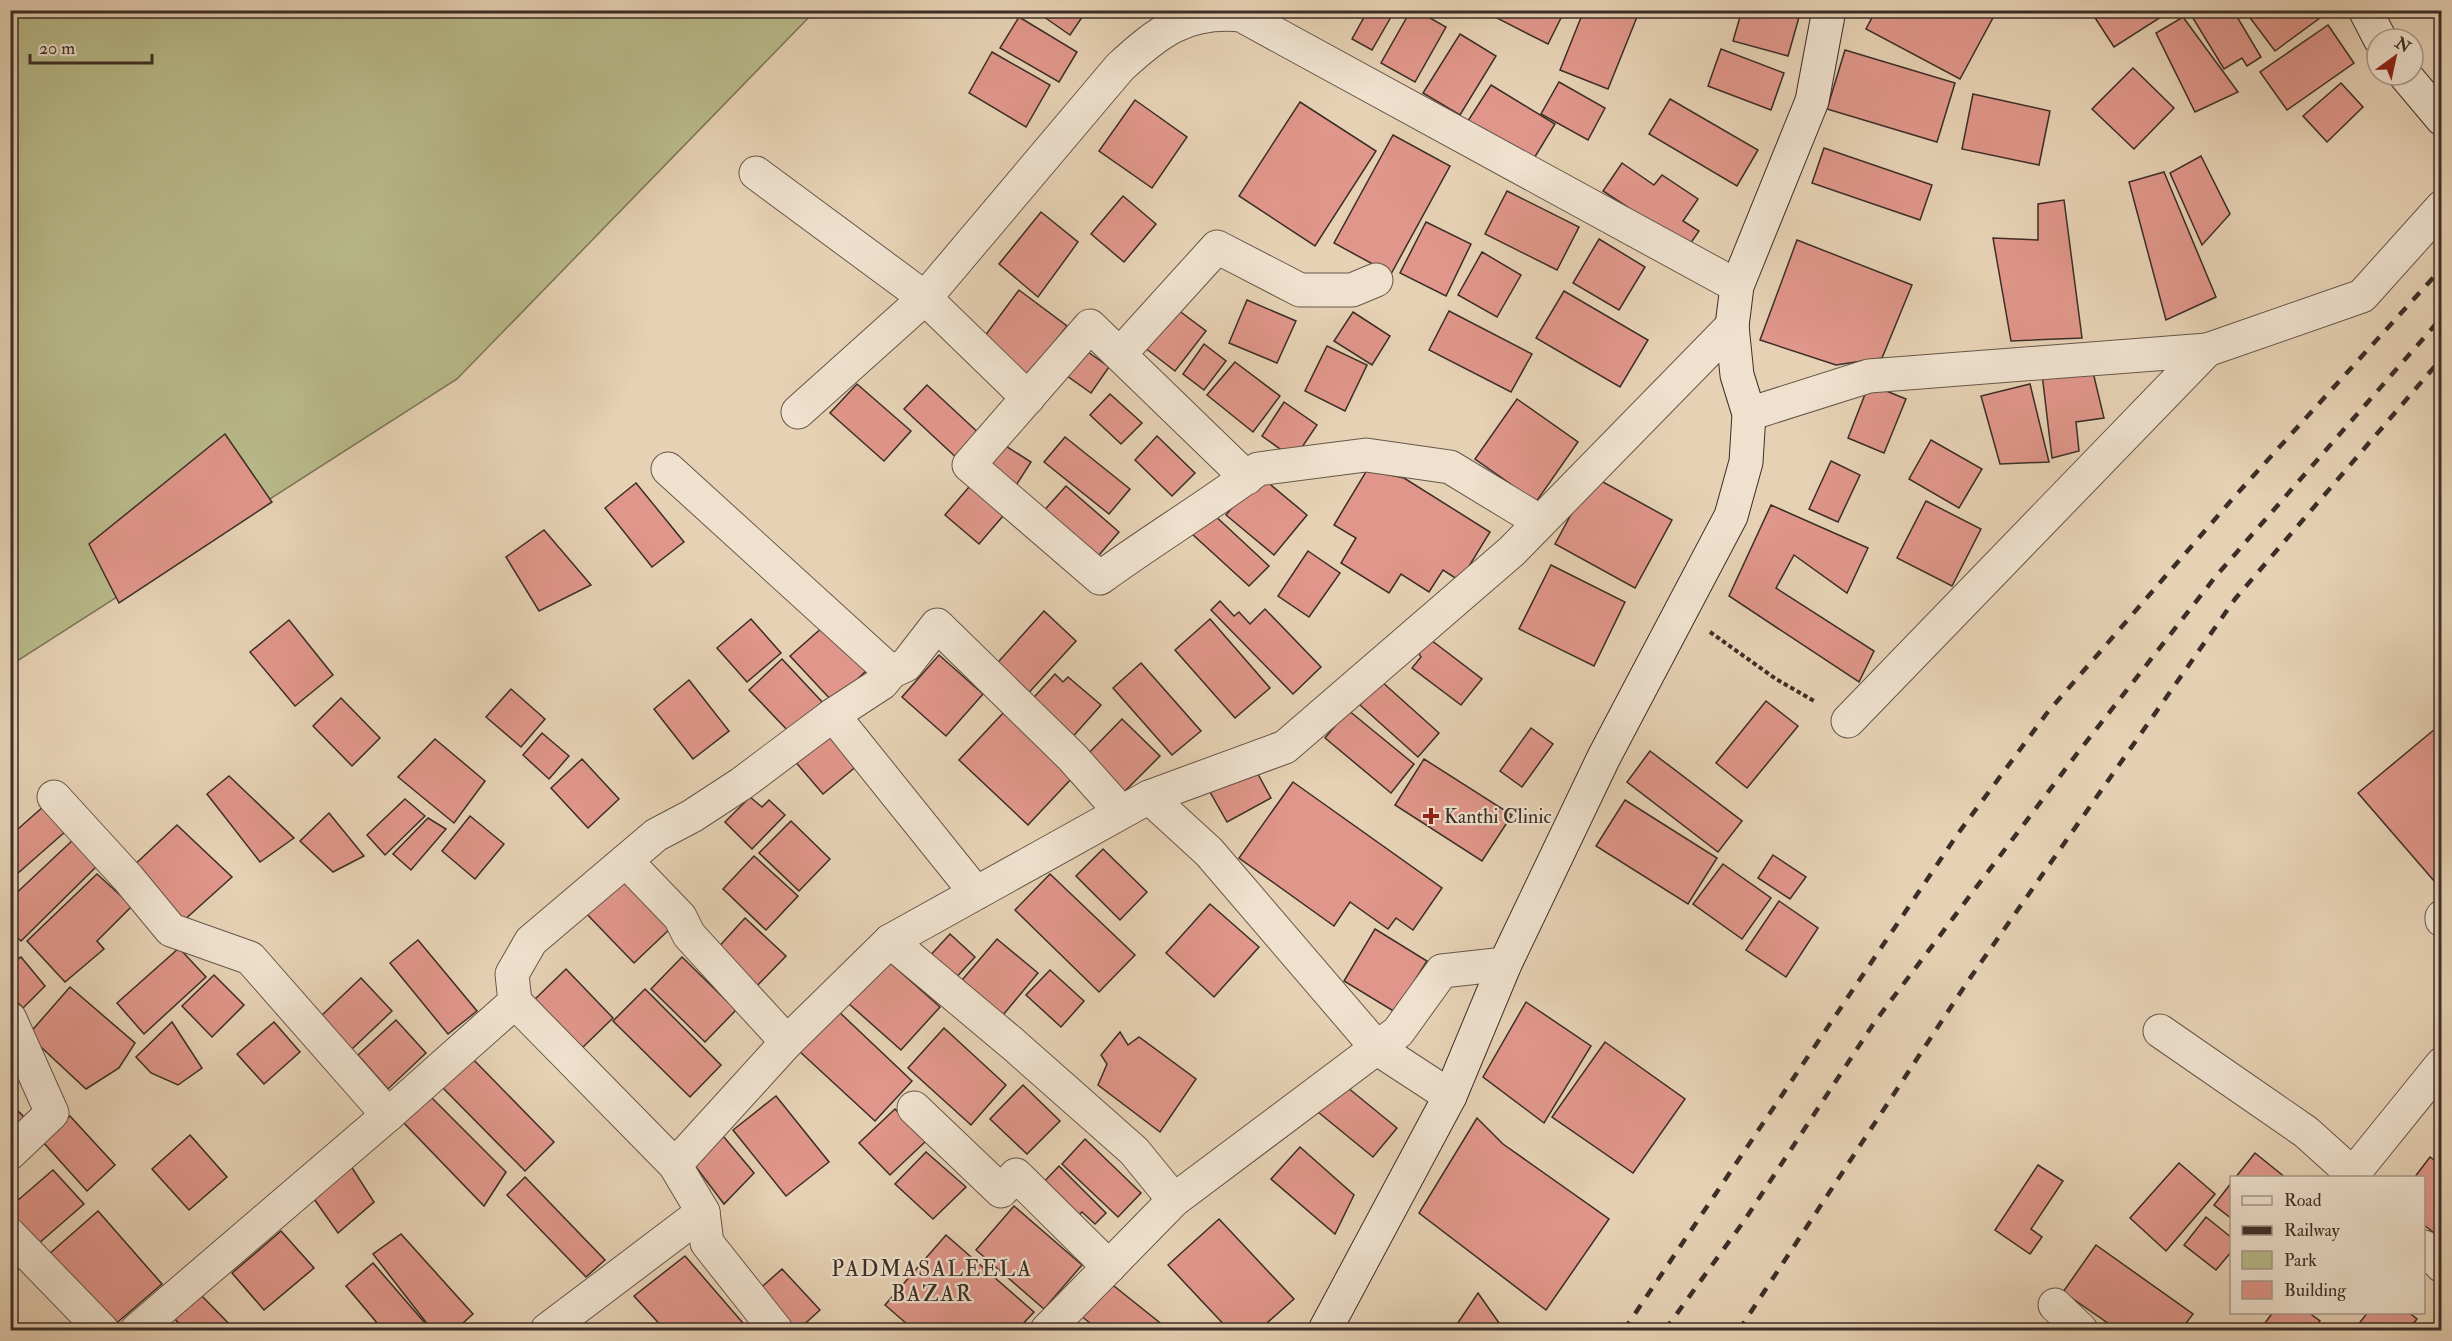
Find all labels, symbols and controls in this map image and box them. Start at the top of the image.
scale bar [30,27,152,65]
north arrow [2365,27,2425,87]
text: N [2390,32,2415,58]
text: 20 m [39,37,75,60]
place label: Kanthi Clinic [1444,804,1552,829]
marker: Kanthi Clinic [1422,807,1440,825]
legend [2230,1176,2425,1314]
text: Road [2284,1189,2322,1212]
text: Railway [2284,1219,2341,1242]
text: Park [2284,1249,2317,1272]
district label: PADMASALEELA BAZAR [831,1255,1033,1308]
text: Building [2284,1279,2347,1302]

